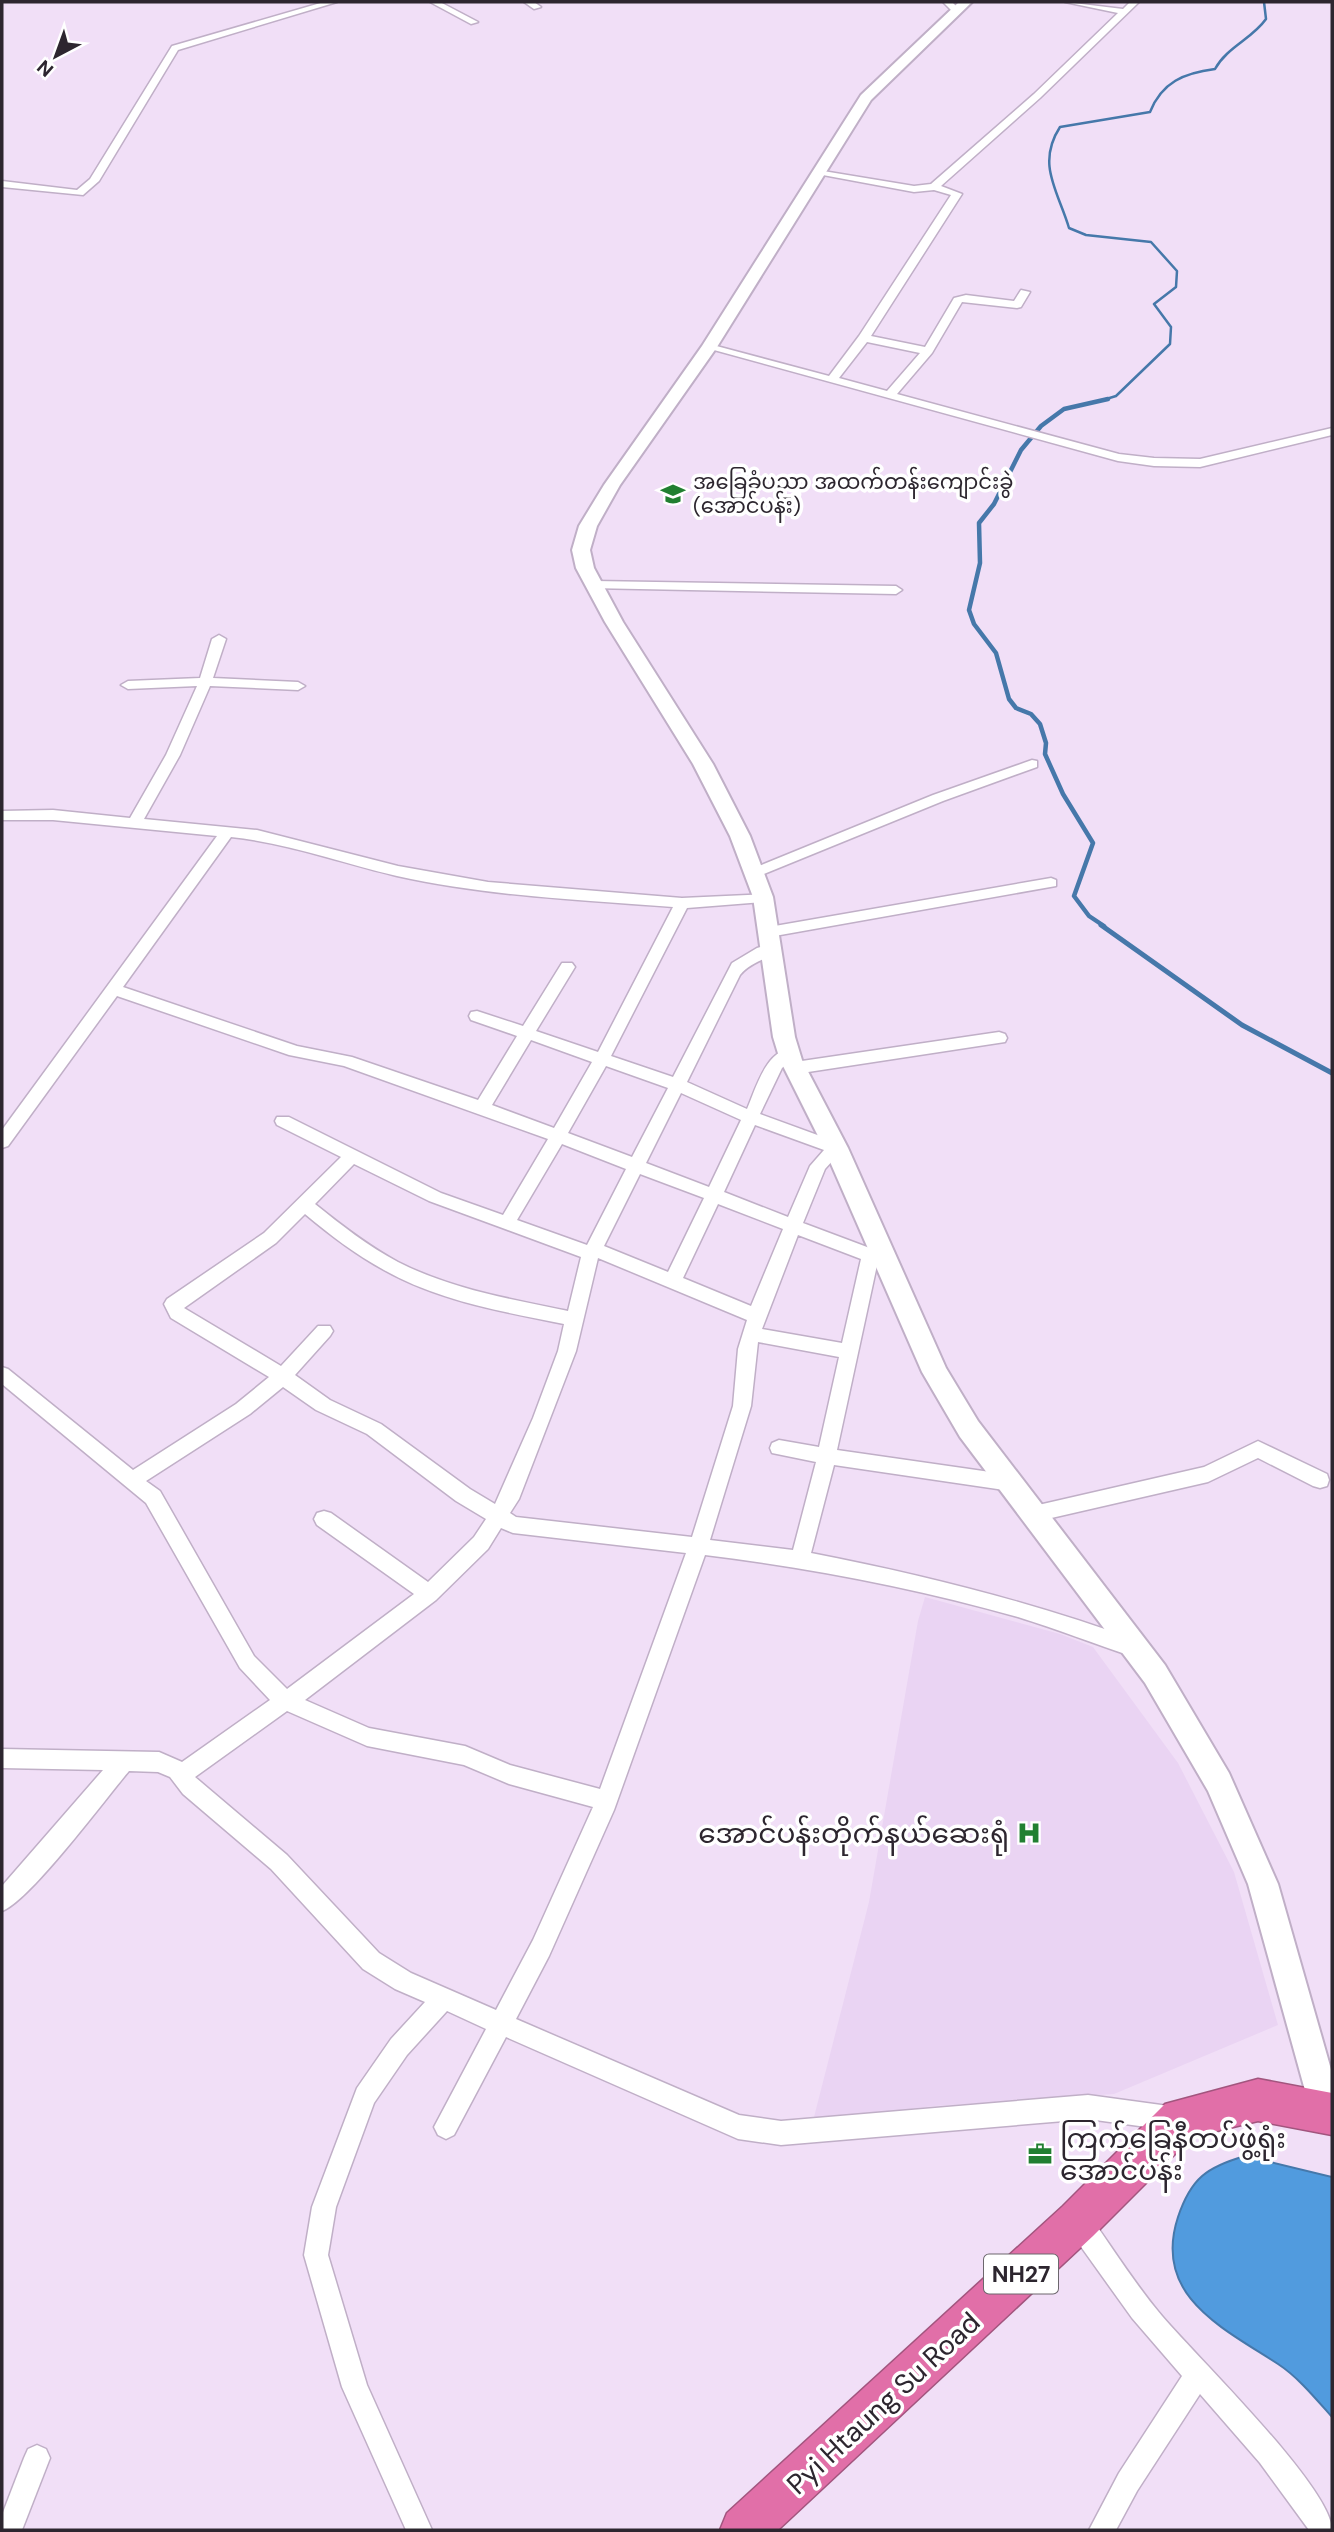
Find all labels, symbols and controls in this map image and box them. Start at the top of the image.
north arrow [21,21,91,91]
text: N [32,54,59,82]
place label: အခြေခံပညာ အထက်တန်းကျောင်းခွဲ (အောင်ပန်း) [693,466,1013,523]
school or university icon: အခြေခံပညာ အထက်တန်းကျောင်းခွဲ (အောင်ပန်း) [659,480,687,508]
place label: အောင်ပန်းတိုက်နယ်ဆေးရုံ [698,1815,1009,1856]
hospital icon: အောင်ပန်းတိုက်နယ်ဆေးရုံ [1015,1819,1043,1847]
place label: ကြက်ခြေနီတပ်ဖွဲ့ရုံး အောင်ပန်း [1060,2120,1286,2193]
office icon: ကြက်ခြေနီတပ်ဖွဲ့ရုံး အောင်ပန်း [1026,2140,1054,2168]
road number: NH27 [984,2254,1058,2294]
street label: Pyi Htaung Su Road [779,2304,988,2503]

